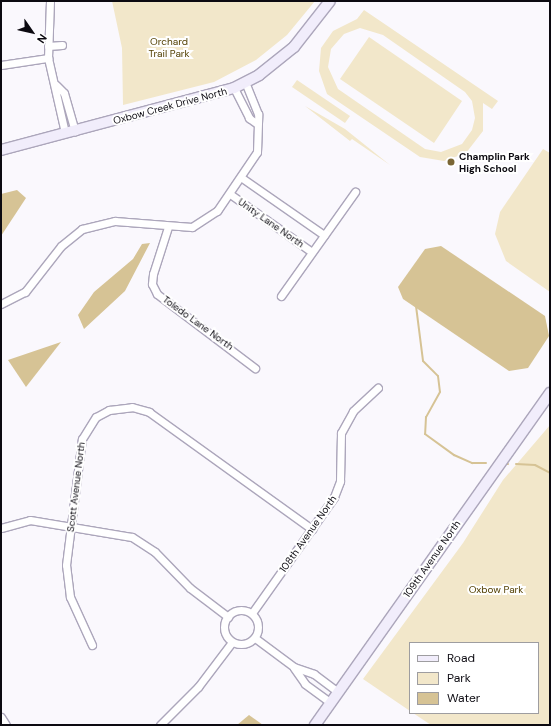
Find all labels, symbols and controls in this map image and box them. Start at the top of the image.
north arrow [12,12,52,52]
text: N [34,31,50,46]
park label: Orchard Trail Park [148,35,190,58]
street label: Oxbow Creek Drive North [112,85,228,127]
place label: Champlin Park High School [459,150,530,174]
marker: Champlin Park High School [446,157,456,167]
street label: Unity Lane North [236,196,306,250]
street label: Toledo Lane North [160,293,236,353]
street label: Scott Avenue North [65,441,87,533]
street label: 108th Avenue North [277,493,339,575]
street label: 109th Avenue North [401,518,463,600]
park label: Oxbow Park [469,584,523,596]
legend [409,642,539,714]
text: Road [447,650,475,666]
text: Park [447,670,471,686]
text: Water [447,690,480,706]

